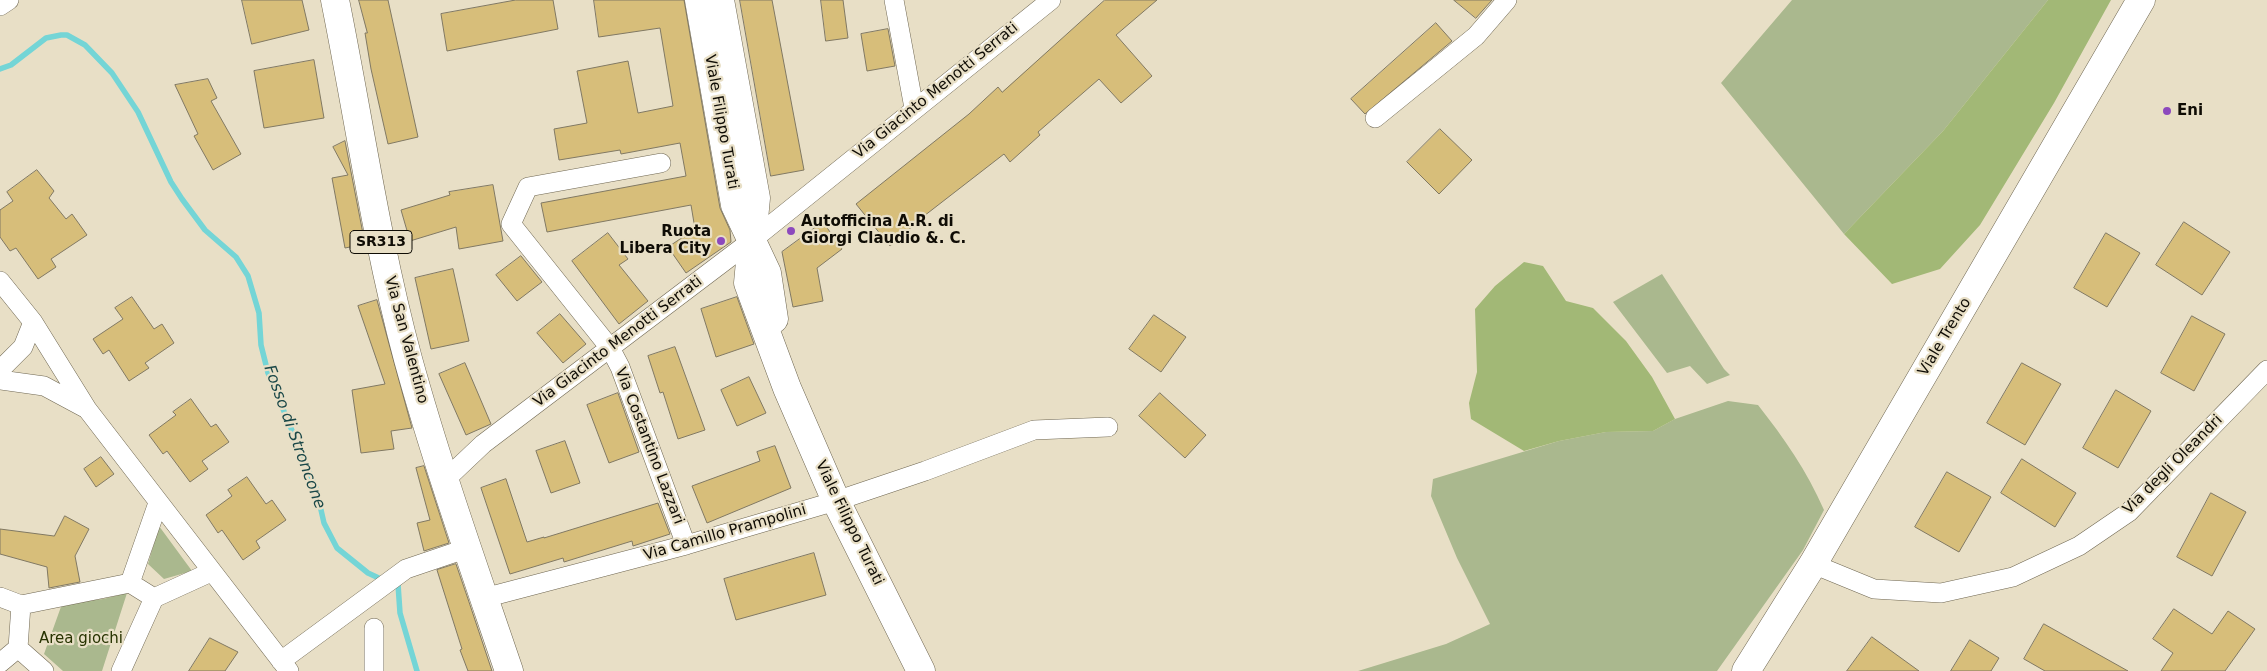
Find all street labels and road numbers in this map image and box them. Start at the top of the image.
street label: Via Giacinto Menotti Serrati [850,19,1022,163]
street label: Viale Filippo Turati [700,53,742,191]
road number: SR313 [350,230,412,253]
street label: Via Giacinto Menotti Serrati [530,273,706,411]
street label: Via San Valentino [380,274,432,406]
street label: Viale Trento [1915,295,1975,379]
street label: Via Costantino Lazzari [611,365,687,527]
street label: Via degli Oleandri [2120,412,2226,518]
street label: Viale Filippo Turati [811,458,887,588]
street label: Via Camillo Prampolini [642,501,808,565]

